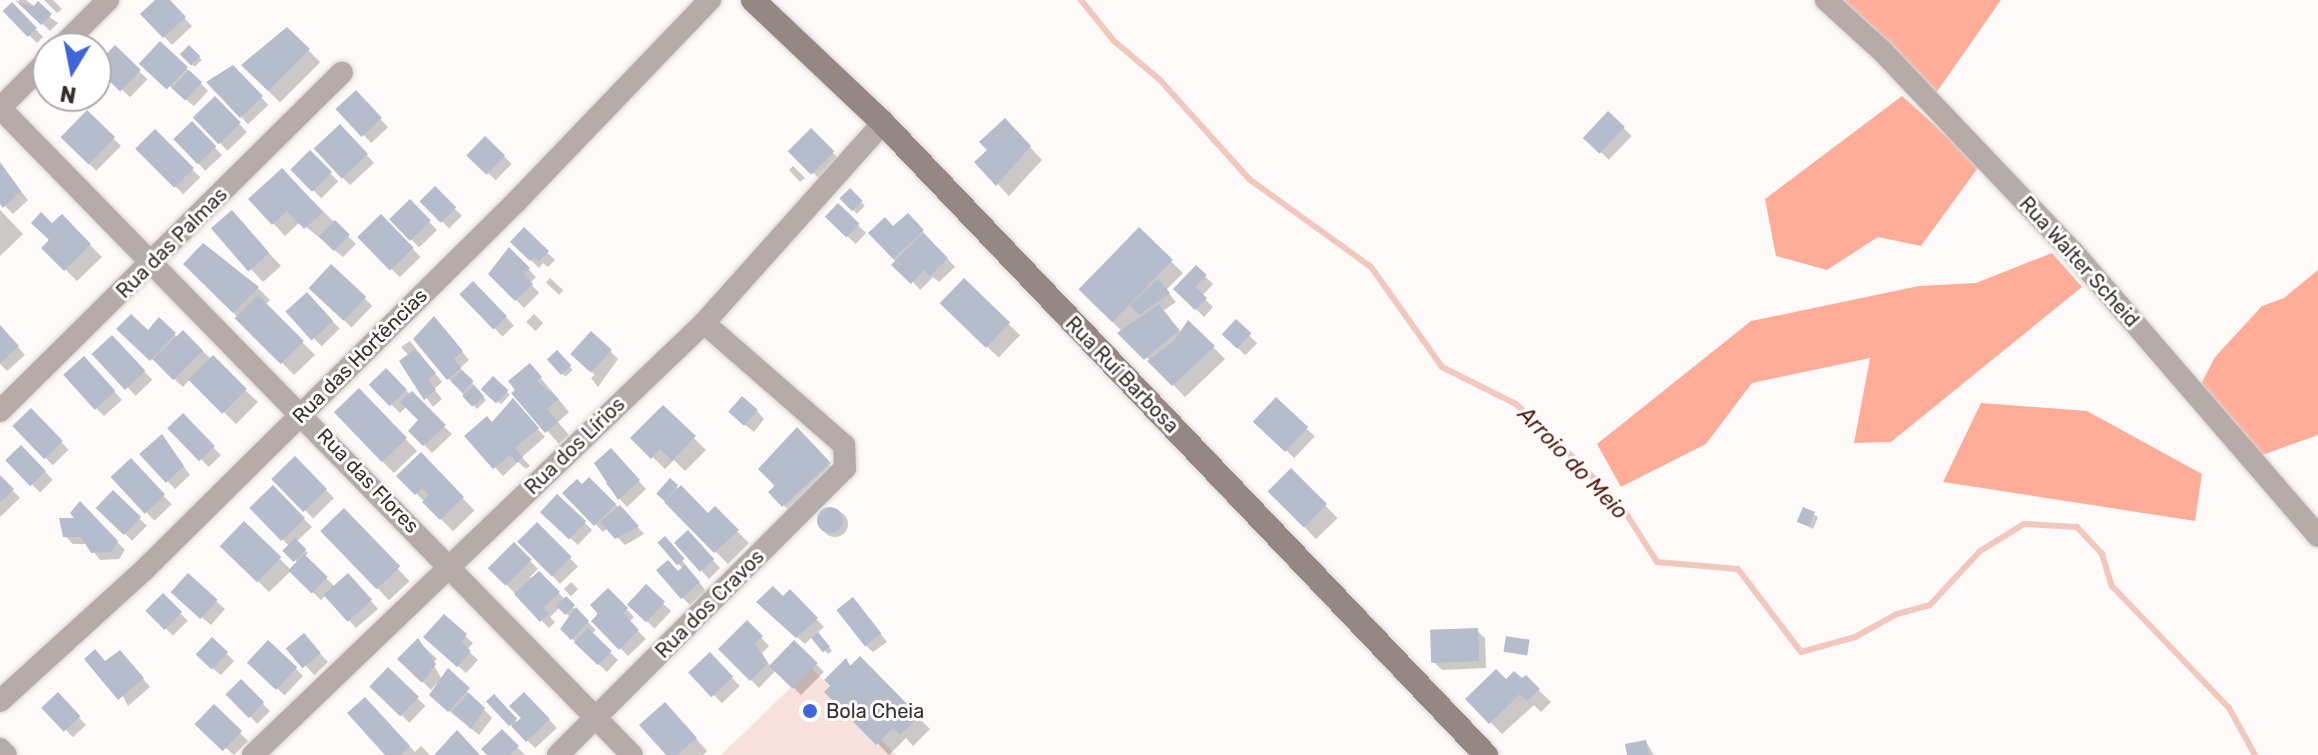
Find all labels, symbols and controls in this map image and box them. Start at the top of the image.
north arrow [32,32,112,112]
text: N [58,79,78,109]
street label: Rua das Palmas [112,183,232,303]
street label: Rua Walter Scheid [2014,192,2144,332]
street label: Rua das Hortências [288,284,432,428]
street label: Rua Ruí Barbosa [1060,312,1184,438]
street label: Rua dos Lírios [520,392,630,500]
water label: Arroio do Meio [1513,401,1633,525]
street label: Rua das Flores [312,424,424,538]
street label: Rua dos Cravos [651,545,769,663]
place label: Bola Cheia [826,699,924,723]
marker: Bola Cheia [801,702,819,720]

